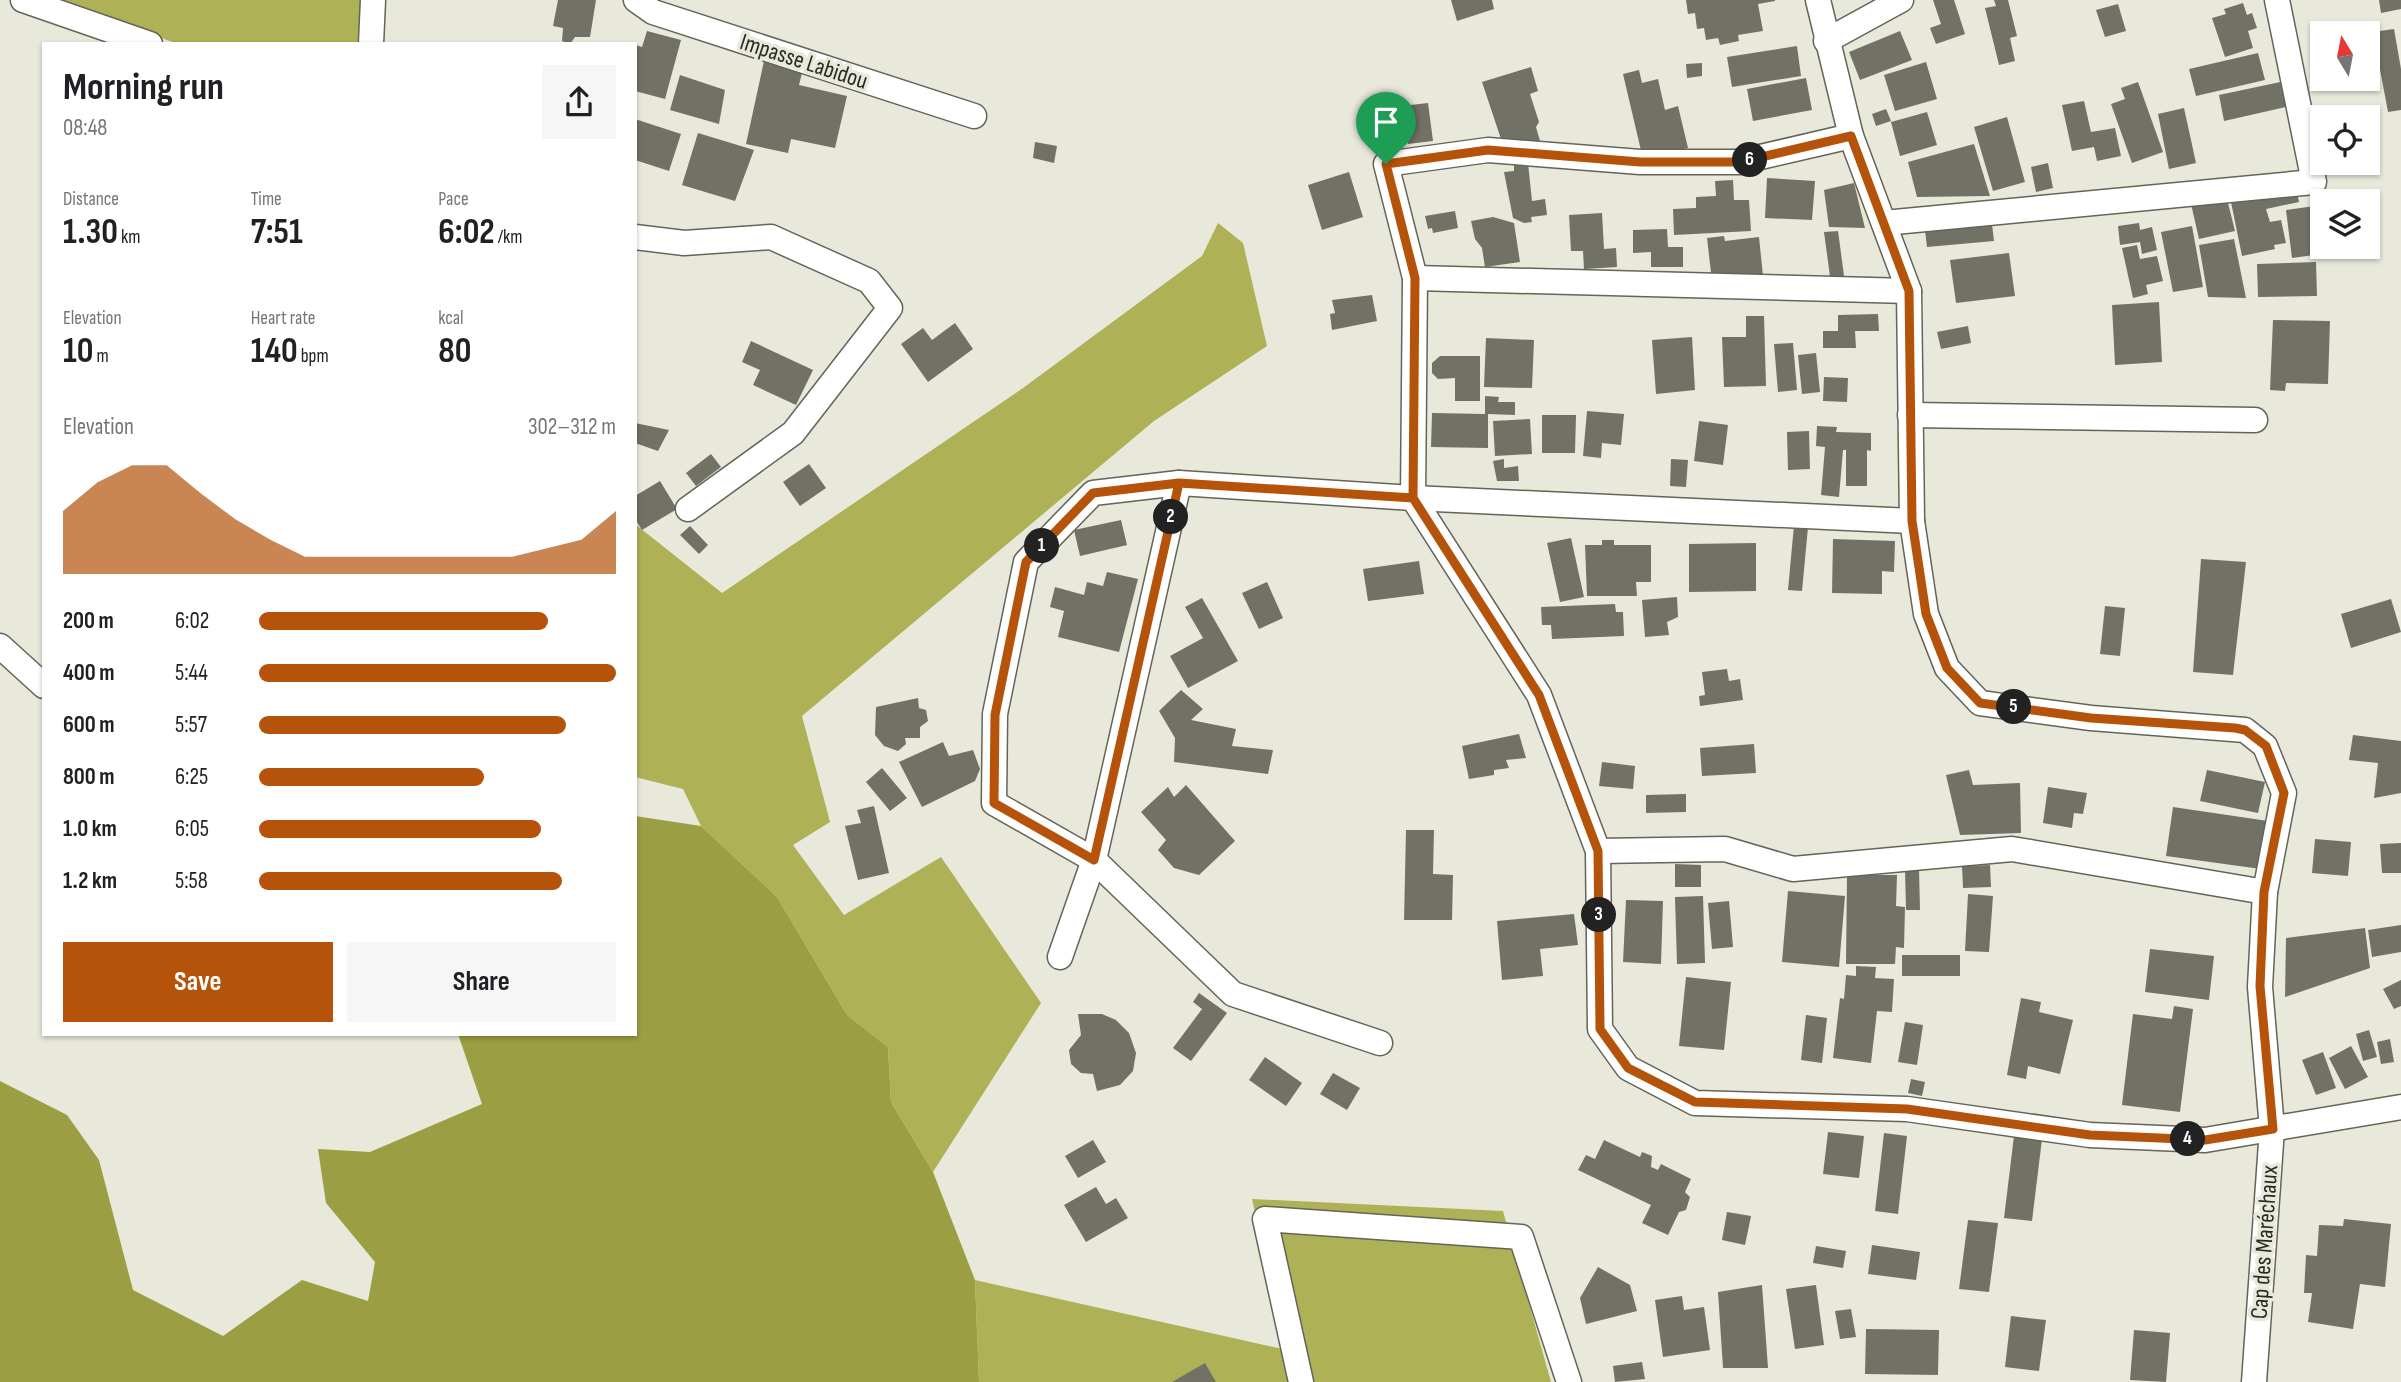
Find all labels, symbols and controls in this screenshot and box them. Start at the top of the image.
north arrow [2310,21,2380,91]
map controls [2310,21,2380,259]
street label: Impasse Labidou [736,27,871,96]
text: Morning run [63,65,224,110]
button: share [542,65,616,139]
pin [1356,92,1416,164]
icon: arrive [1367,103,1405,141]
button: locate [2310,105,2380,175]
text: 08:48 [63,114,107,142]
pin: 6 [1732,142,1768,178]
text: 6 [1745,148,1754,171]
text: Distance [63,188,119,211]
text: Time [251,188,282,211]
text: Pace [438,188,469,211]
button: layers [2310,189,2380,259]
text: 1.30 [63,211,118,254]
text: 7:51 [251,211,303,254]
text: 6:02 [438,211,495,254]
text: km [118,226,140,249]
text: /km [495,226,522,249]
text: Elevation [63,307,122,330]
text: Heart rate [251,307,316,330]
text: kcal [438,307,463,330]
text: 10 [63,330,93,373]
text: 140 [251,330,298,373]
text: 80 [438,330,472,373]
text: m [93,345,109,368]
text: bpm [298,345,329,368]
text: Elevation [63,413,134,441]
text: 302–312 m [528,413,616,441]
pin: 2 [1154,500,1188,534]
text: 2 [1166,505,1175,528]
pin: 1 [1024,528,1060,564]
text: 1 [1038,534,1045,557]
text: 200 m [63,607,114,635]
text: 6:02 [175,607,209,635]
text: 400 m [63,659,114,687]
text: 5:44 [175,659,208,687]
pin: 5 [1996,690,2032,724]
text: 5 [2009,695,2018,718]
text: 600 m [63,711,115,739]
text: 5:57 [175,711,207,739]
text: 800 m [63,763,115,791]
text: 6:25 [175,763,208,791]
text: 1.0 km [63,815,117,843]
text: 6:05 [175,815,209,843]
text: 1.2 km [63,867,117,895]
text: 5:58 [175,867,208,895]
pin: 3 [1582,898,1616,932]
text: 3 [1594,903,1603,926]
button: Save [63,942,333,1022]
button: Share [347,942,616,1022]
pin: 4 [2170,1122,2206,1156]
text: 4 [2183,1127,2192,1150]
street label: Cap des Maréchaux [2245,1164,2284,1320]

